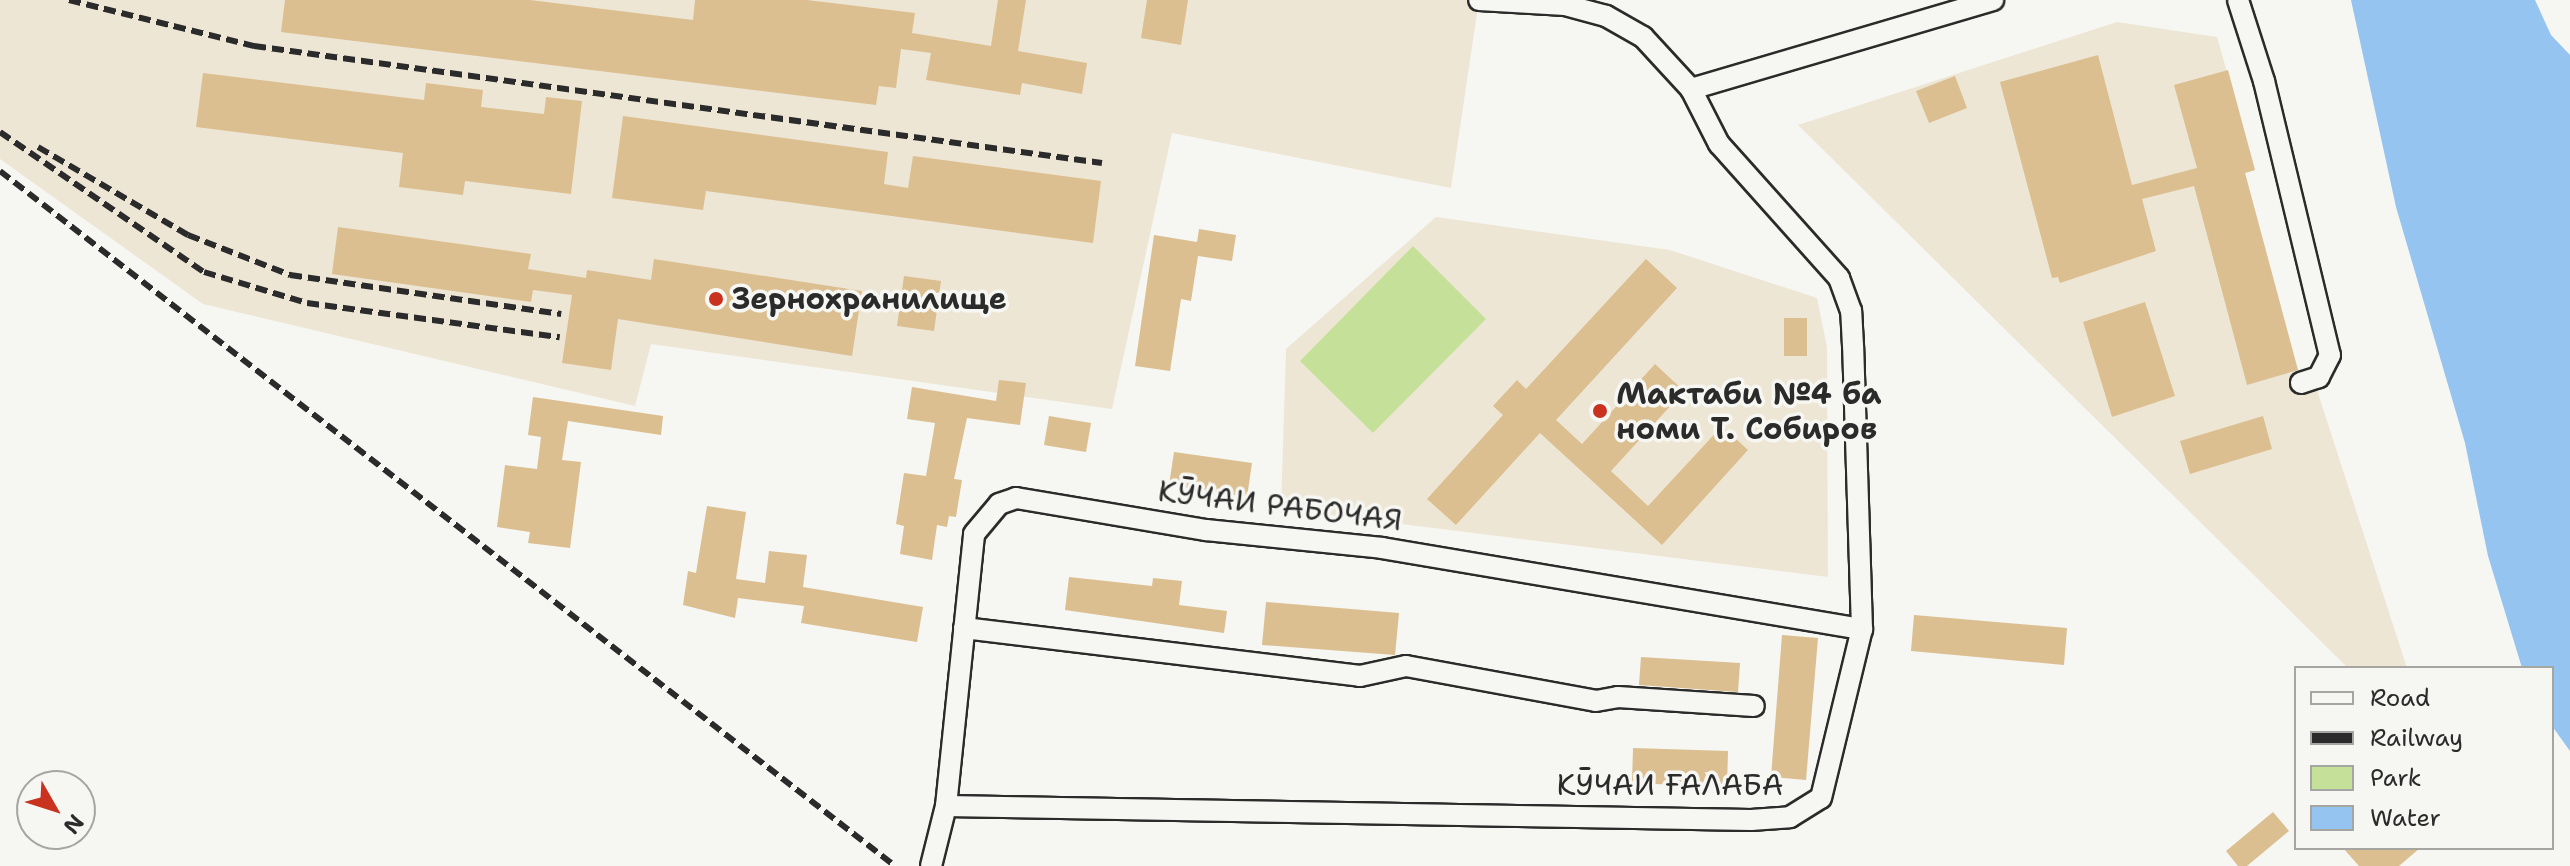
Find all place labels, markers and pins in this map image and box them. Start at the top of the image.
place label: Зернохранилище [732,281,1007,317]
marker: Зернохранилище [707,290,725,308]
place label: Мактаби №4 ба номи Т. Собиров [1616,376,1882,446]
marker: Мактаби №4 ба номи Т. Собиров [1591,402,1609,420]

